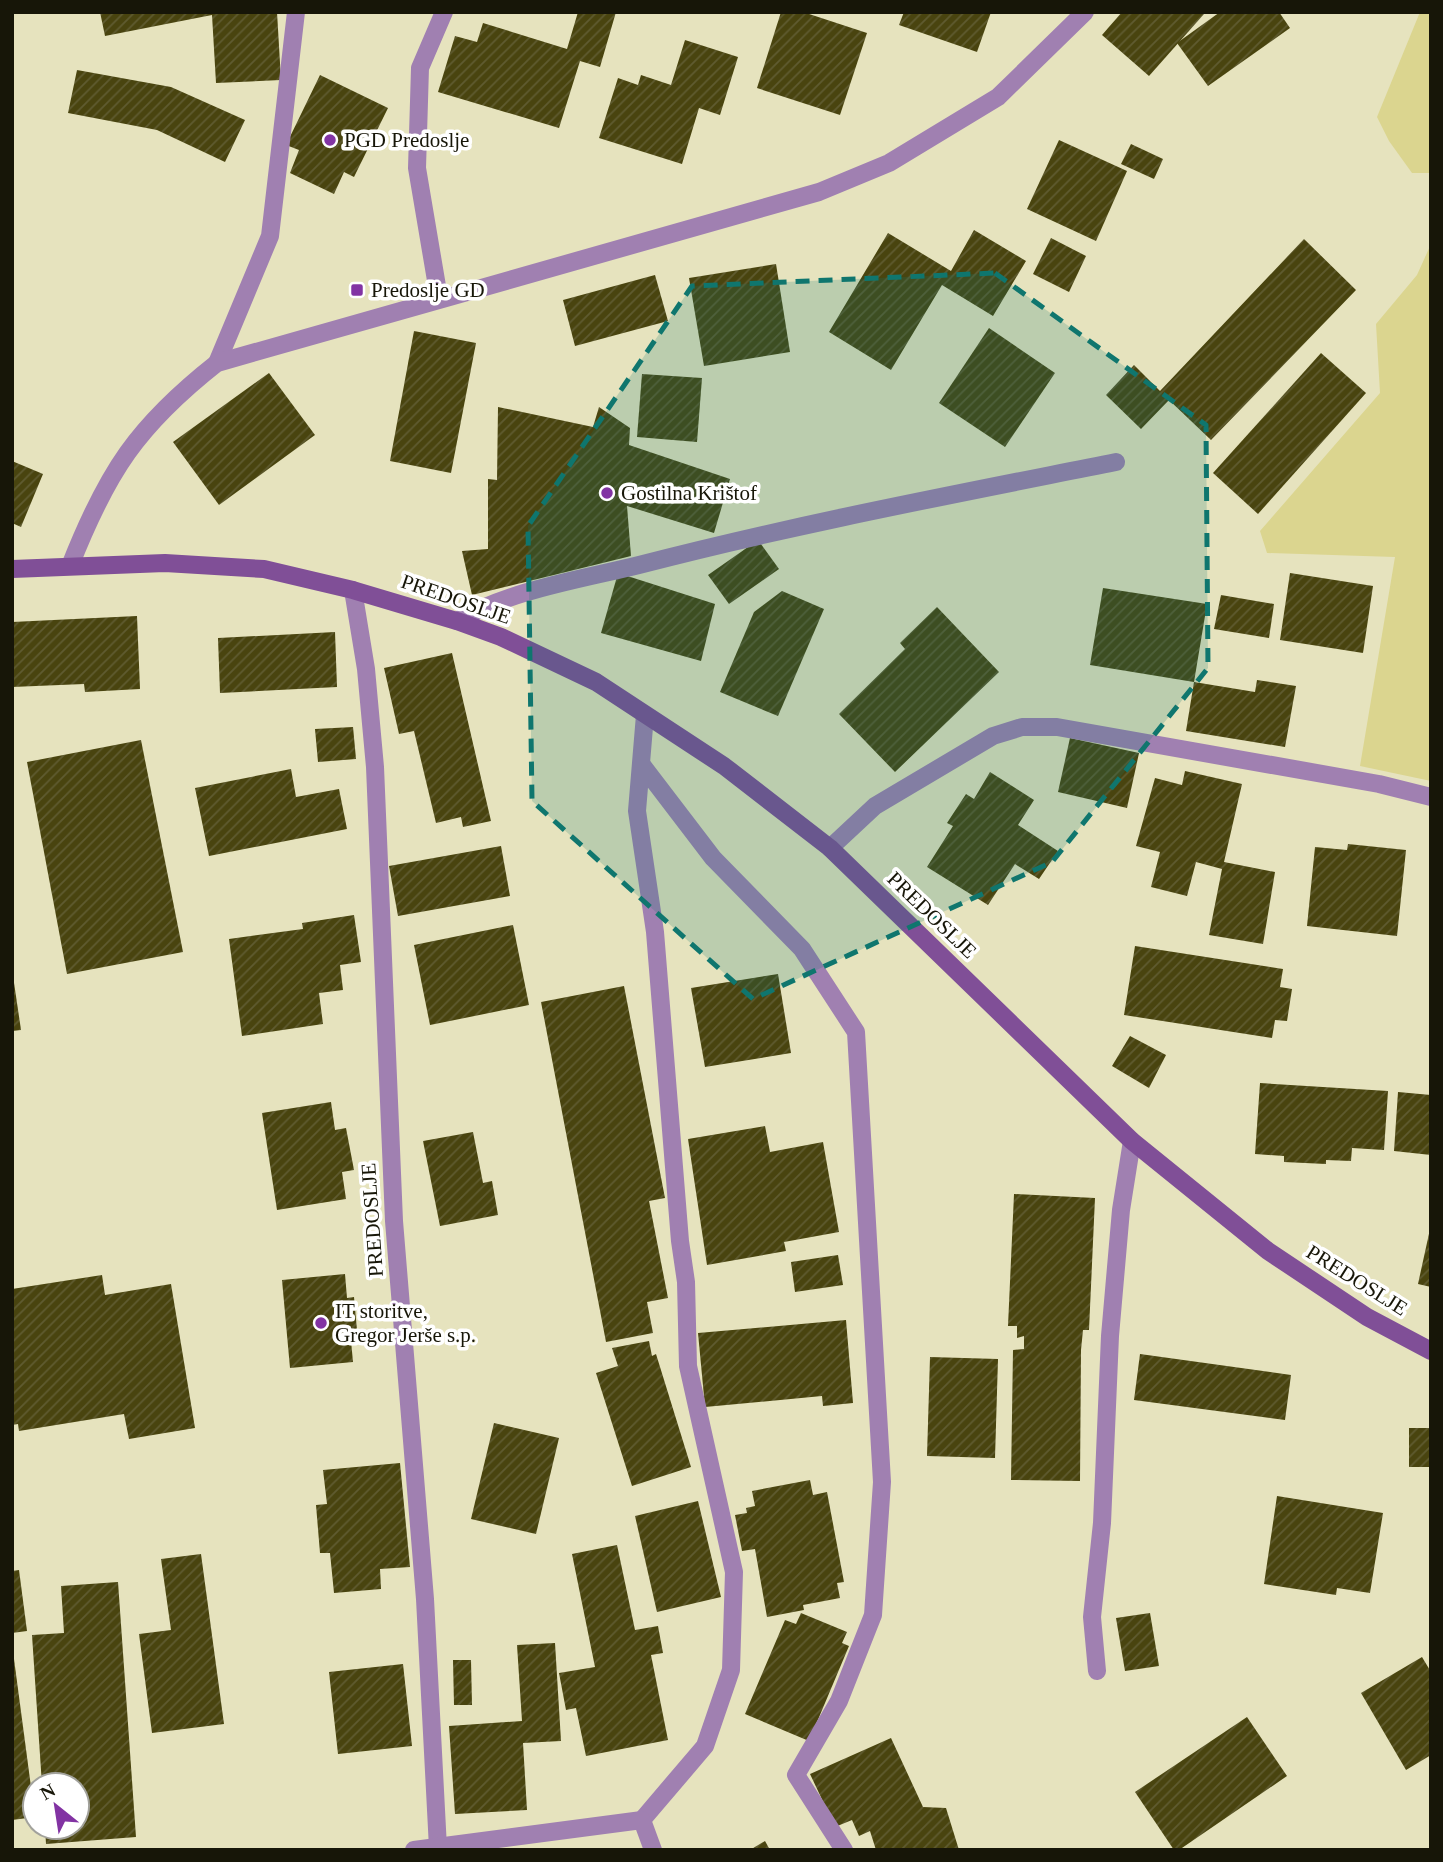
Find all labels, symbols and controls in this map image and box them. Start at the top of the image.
place label: PGD Predoslje [344,128,469,152]
marker: PGD Predoslje [322,132,338,148]
place label: Predoslje GD [371,278,485,302]
marker: Predoslje GD [349,282,365,298]
place label: Gostilna Krištof [621,481,757,505]
marker: Gostilna Krištof [599,485,615,501]
street label: PREDOSLJE [398,569,514,629]
street label: PREDOSLJE [883,867,981,963]
street label: PREDOSLJE [356,1162,388,1278]
street label: PREDOSLJE [1302,1240,1412,1320]
place label: IT storitve, Gregor Jerše s.p. [335,1299,476,1347]
marker: IT storitve, Gregor Jerše s.p. [313,1315,329,1331]
north arrow [21,1771,91,1841]
text: N [37,1779,59,1804]

